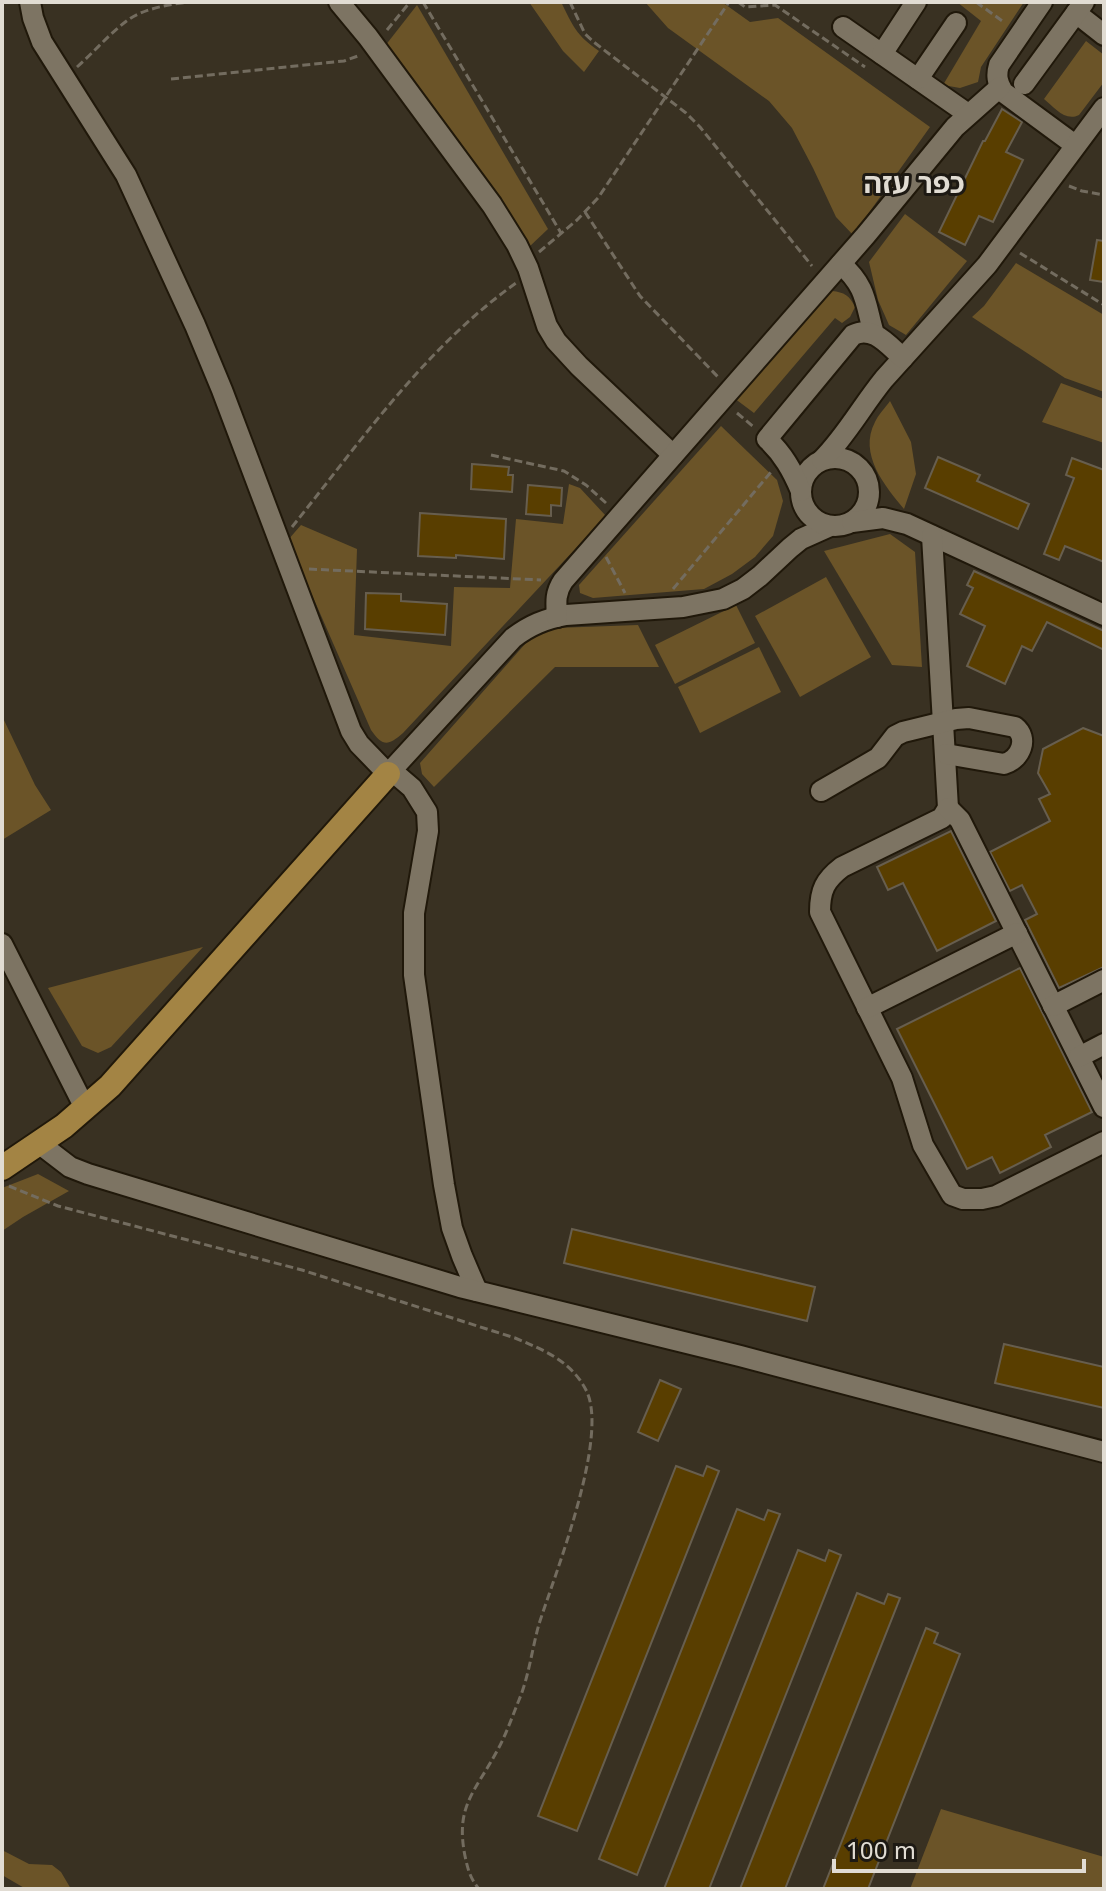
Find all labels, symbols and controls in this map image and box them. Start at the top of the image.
district label: כפר עזה [864,163,964,201]
scale bar [834,1823,1084,1873]
text: 100 m [846,1833,916,1866]

